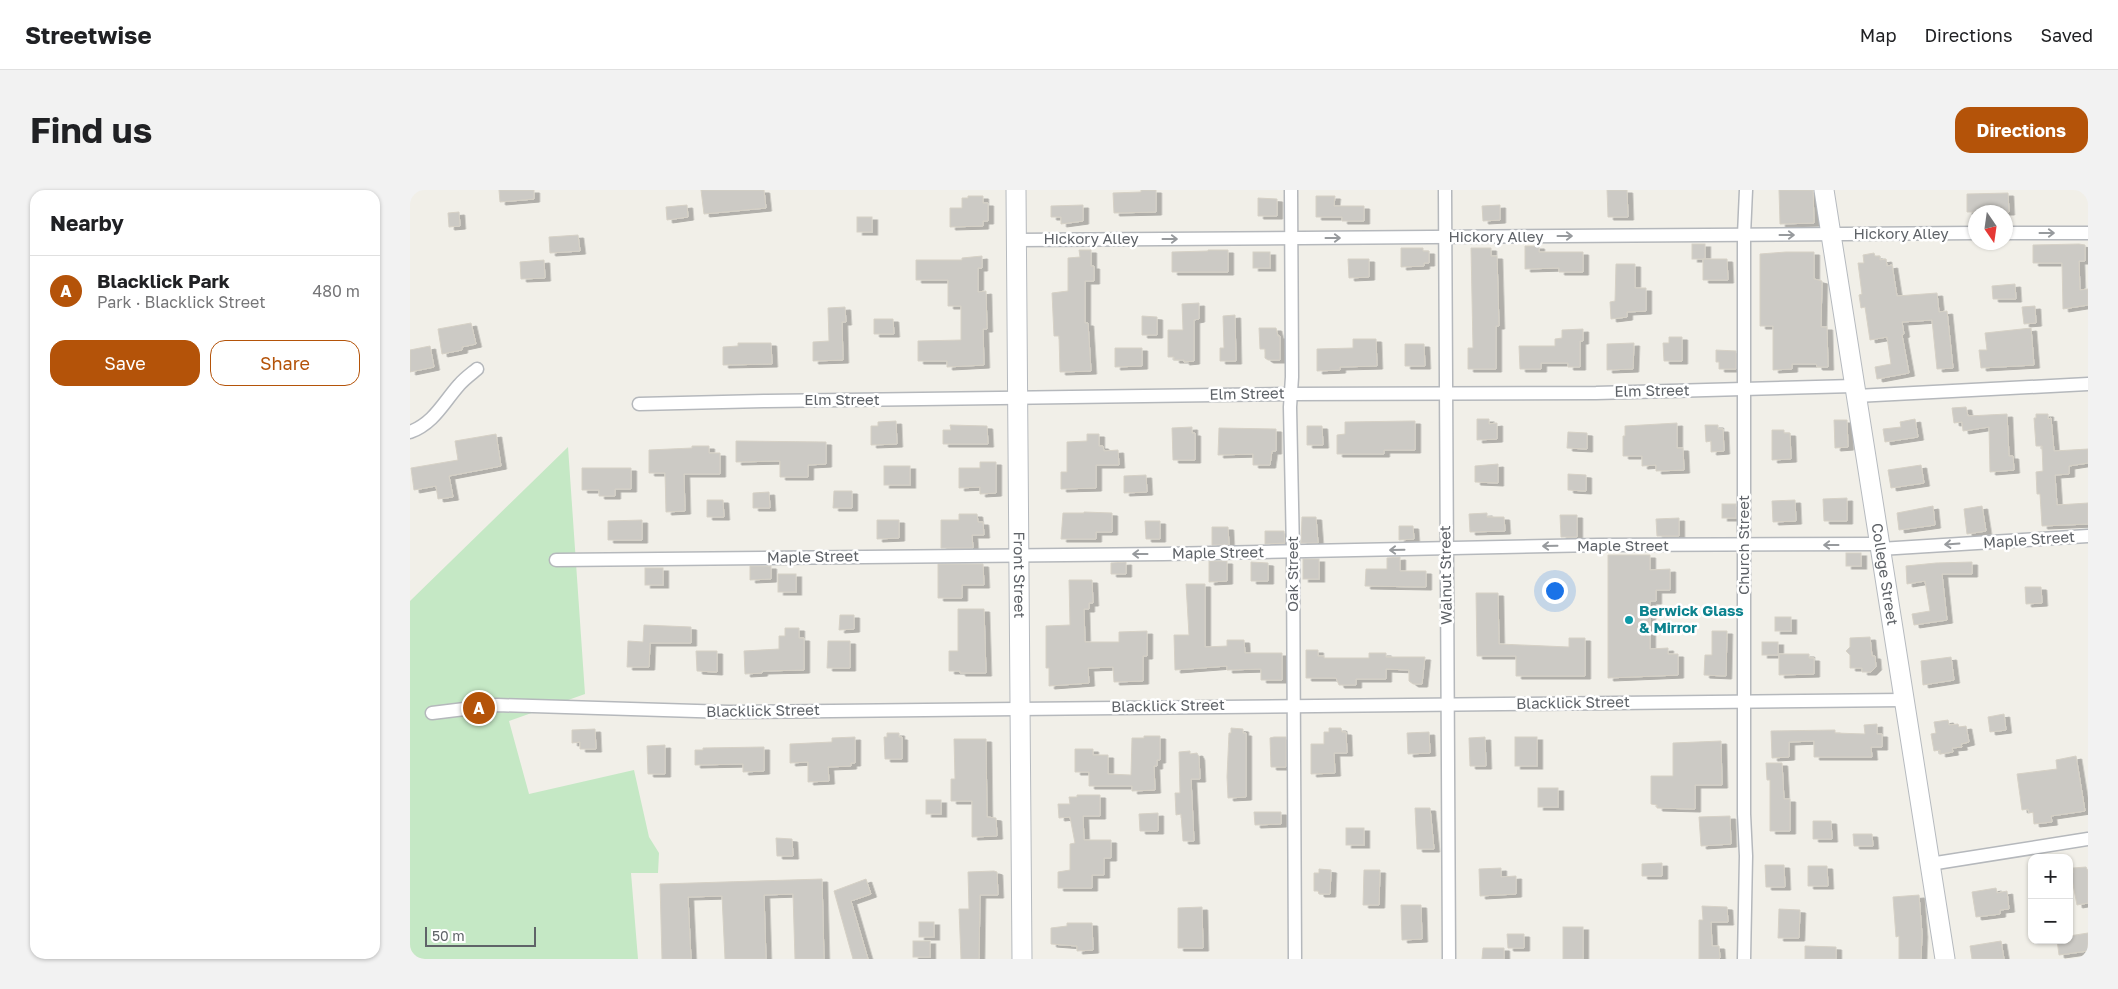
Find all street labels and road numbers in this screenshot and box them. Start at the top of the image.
street label: Hickory Alley [1853,224,1949,242]
street label: Hickory Alley [1448,227,1544,245]
street label: Hickory Alley [1043,229,1139,247]
street label: Elm Street [1614,380,1690,400]
street label: Elm Street [1209,383,1285,403]
street label: Elm Street [804,390,880,408]
street label: Church Street [1734,495,1752,595]
street label: College Street [1869,522,1902,627]
street label: Walnut Street [1435,525,1455,625]
street label: Maple Street [1982,527,2076,551]
street label: Front Street [1011,531,1029,619]
street label: Oak Street [1283,536,1301,612]
street label: Maple Street [1577,536,1669,554]
street label: Maple Street [1172,542,1264,562]
street label: Maple Street [767,546,859,566]
street label: Blacklick Street [1516,692,1630,712]
street label: Blacklick Street [1111,695,1225,715]
street label: Blacklick Street [706,700,820,720]

